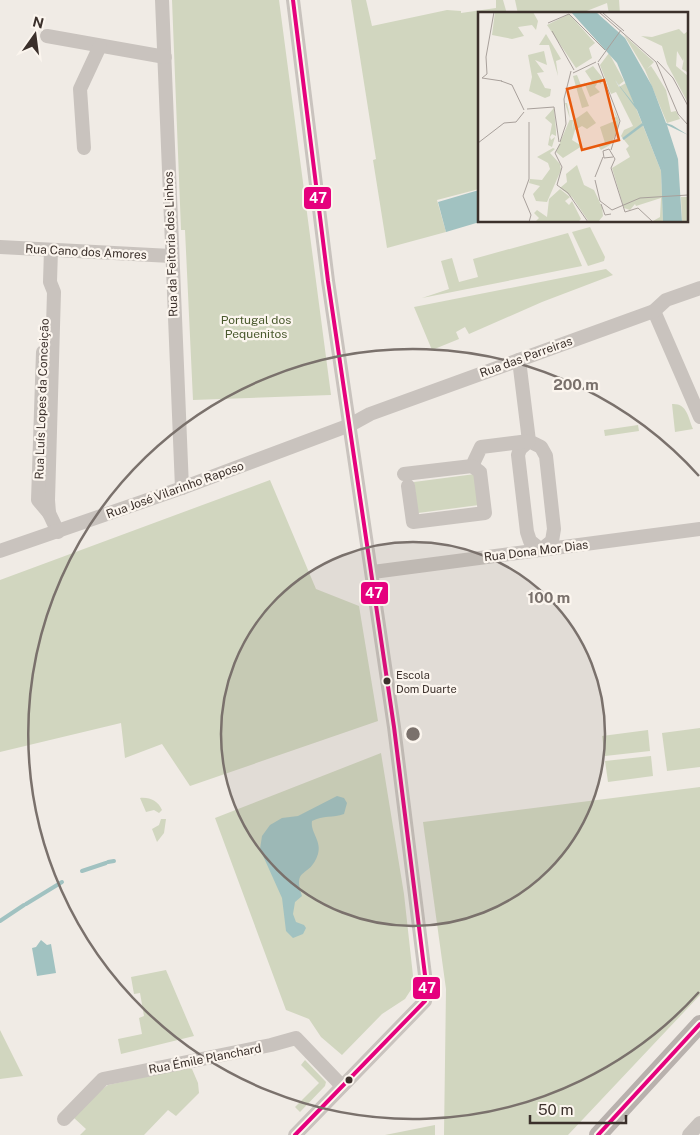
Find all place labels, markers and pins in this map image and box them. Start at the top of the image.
place label: Escola Dom Duarte [396,669,457,695]
marker: Escola Dom Duarte [382,676,392,686]
centre of rings [404,725,422,743]
unlabelled marker [344,1075,354,1085]

